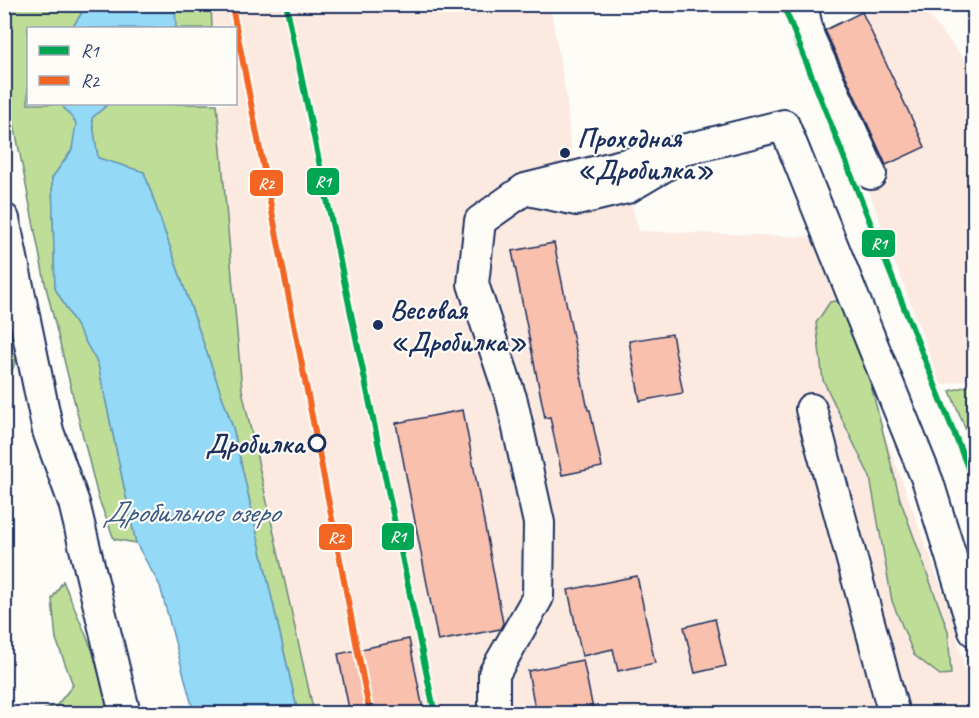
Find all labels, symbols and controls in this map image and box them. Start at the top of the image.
legend [27,27,237,105]
text: R1 [81,40,100,62]
text: R2 [81,70,101,92]
place label: Проходная «Дробилка» [577,120,714,187]
marker: Проходная «Дробилка» [558,146,572,160]
line badge: R1 [306,167,340,196]
line badge: R2 [249,169,284,197]
text: R1 [315,172,333,192]
text: R2 [258,174,276,194]
line badge: R1 [861,229,896,258]
text: R1 [871,234,889,254]
place label: Весовая «Дробилка» [390,292,527,359]
marker: Весовая «Дробилка» [371,318,385,332]
place label: Дробилка [206,426,307,461]
marker: Дробилка [308,434,326,452]
water label: Дробильное озеро [102,493,283,531]
line badge: R1 [381,522,415,551]
line badge: R2 [318,523,353,551]
text: R1 [390,527,408,547]
text: R2 [328,528,346,548]

